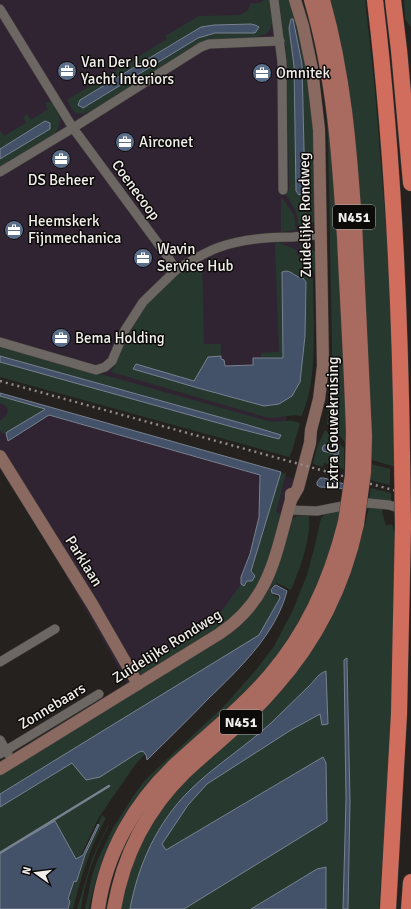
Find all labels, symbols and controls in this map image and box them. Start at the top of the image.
place label: Van Der Loo Yacht Interiors [81,53,175,88]
office icon: Van Der Loo Yacht Interiors [56,60,78,82]
office icon: Omnitek [251,62,273,84]
place label: Omnitek [276,64,331,82]
office icon: Airconet [114,131,136,153]
place label: Airconet [139,133,193,151]
office icon: DS Beheer [50,148,72,170]
street label: Zuidelijke Rondweg [295,152,315,278]
street label: Coenecoop [108,156,164,224]
place label: DS Beheer [28,171,95,189]
road number: N451 [333,205,375,229]
place label: Heemskerk Fijnmechanica [28,212,121,247]
office icon: Heemskerk Fijnmechanica [3,219,25,241]
place label: Wavin Service Hub [157,240,234,275]
office icon: Wavin Service Hub [132,247,154,269]
office icon: Bema Holding [50,327,72,349]
place label: Bema Holding [75,329,165,347]
street label: Extra Gouwekruising [324,357,342,489]
street label: Parklaan [61,532,107,590]
street label: Zuidelijke Rondweg [109,605,225,687]
street label: Zonnebaars [15,679,89,733]
road number: N451 [220,710,262,734]
north arrow [16,853,56,893]
text: N [20,865,34,876]

